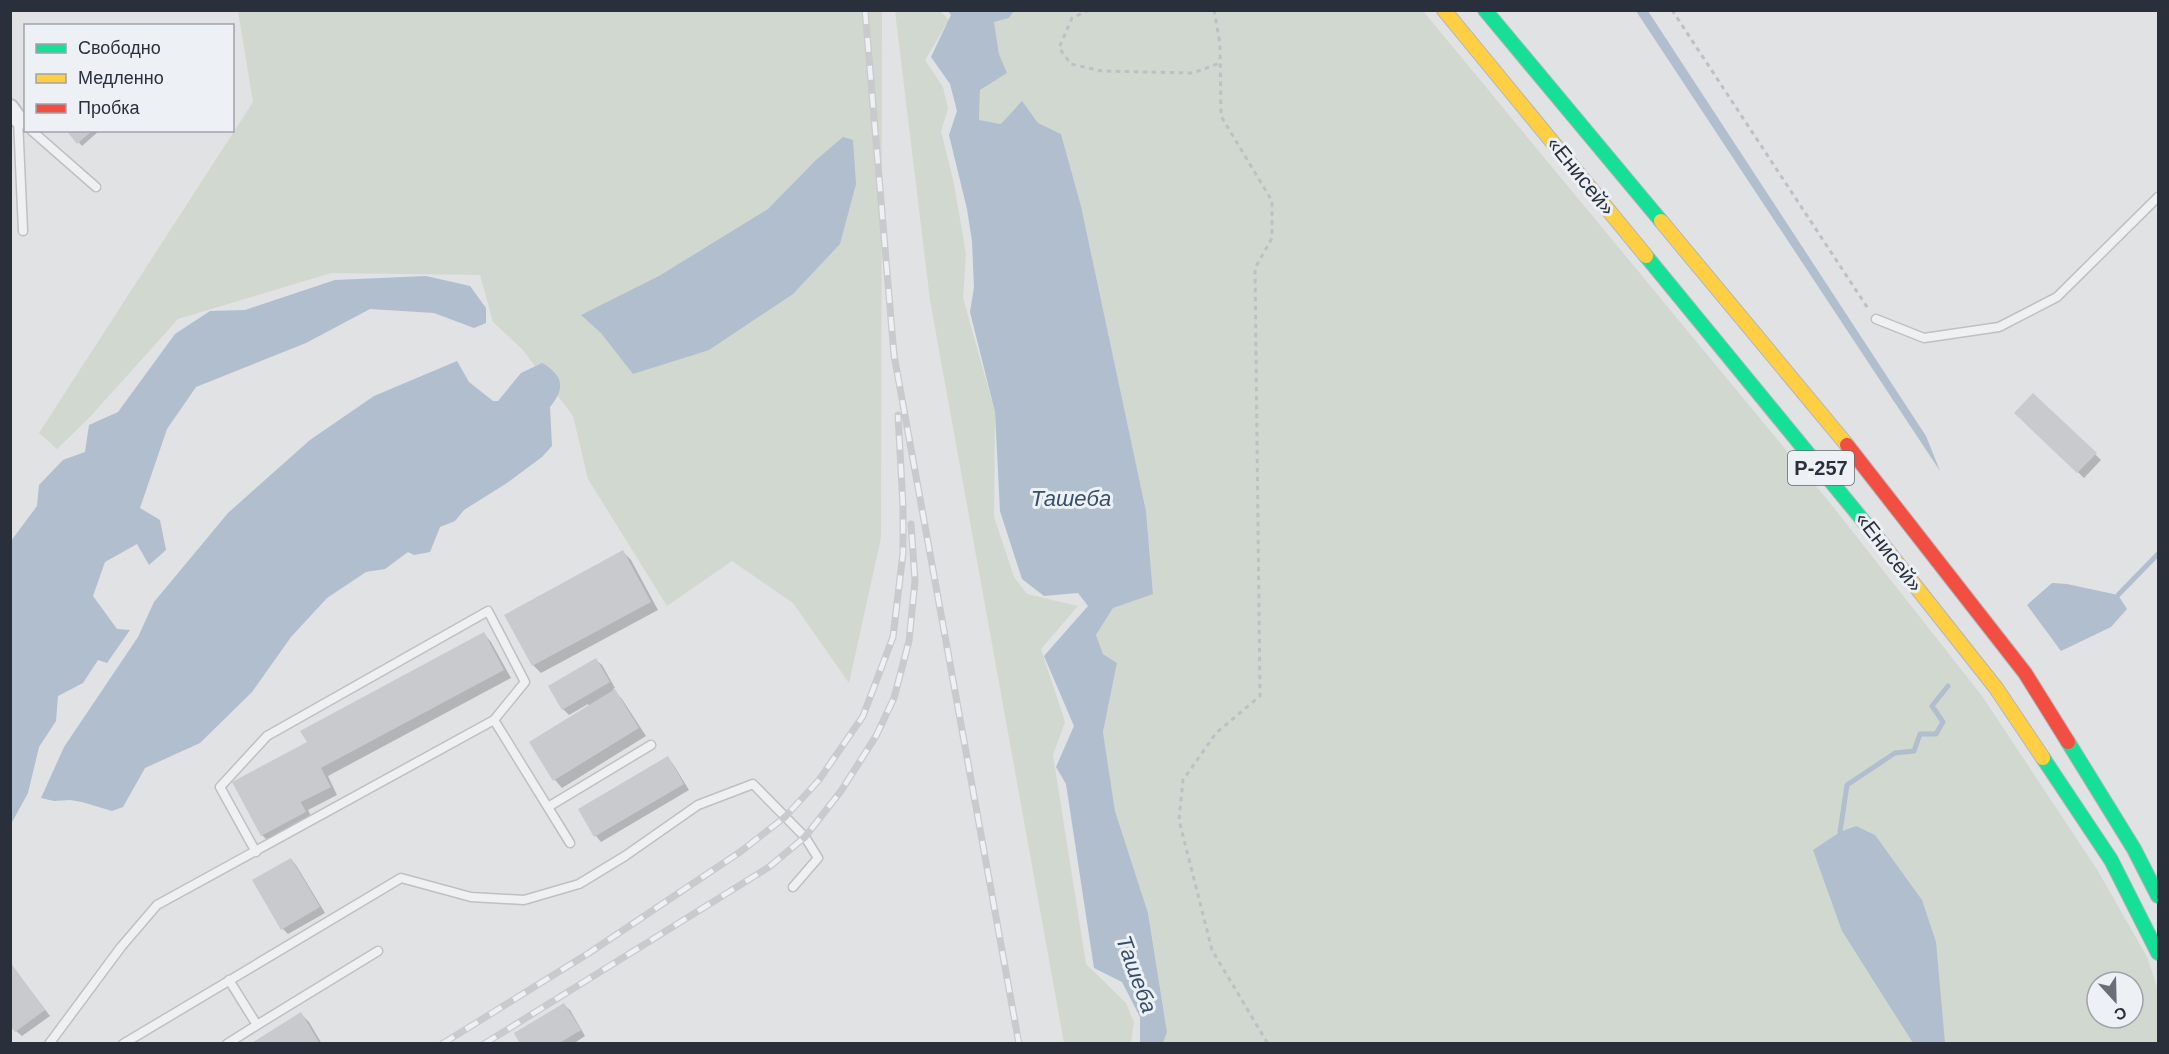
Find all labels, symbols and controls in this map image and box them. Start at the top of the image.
legend [24,24,234,132]
text: Свободно [78,38,161,58]
text: Медленно [78,68,164,88]
text: Пробка [78,98,141,118]
street label: «Енисей» [1543,132,1620,220]
road number: Р-257 [1788,451,1854,485]
water label: Ташеба [1031,486,1111,511]
street label: «Енисей» [1851,507,1928,596]
water label: Ташеба [1111,932,1162,1016]
north arrow [2085,970,2145,1030]
text: С [2111,1003,2129,1024]

